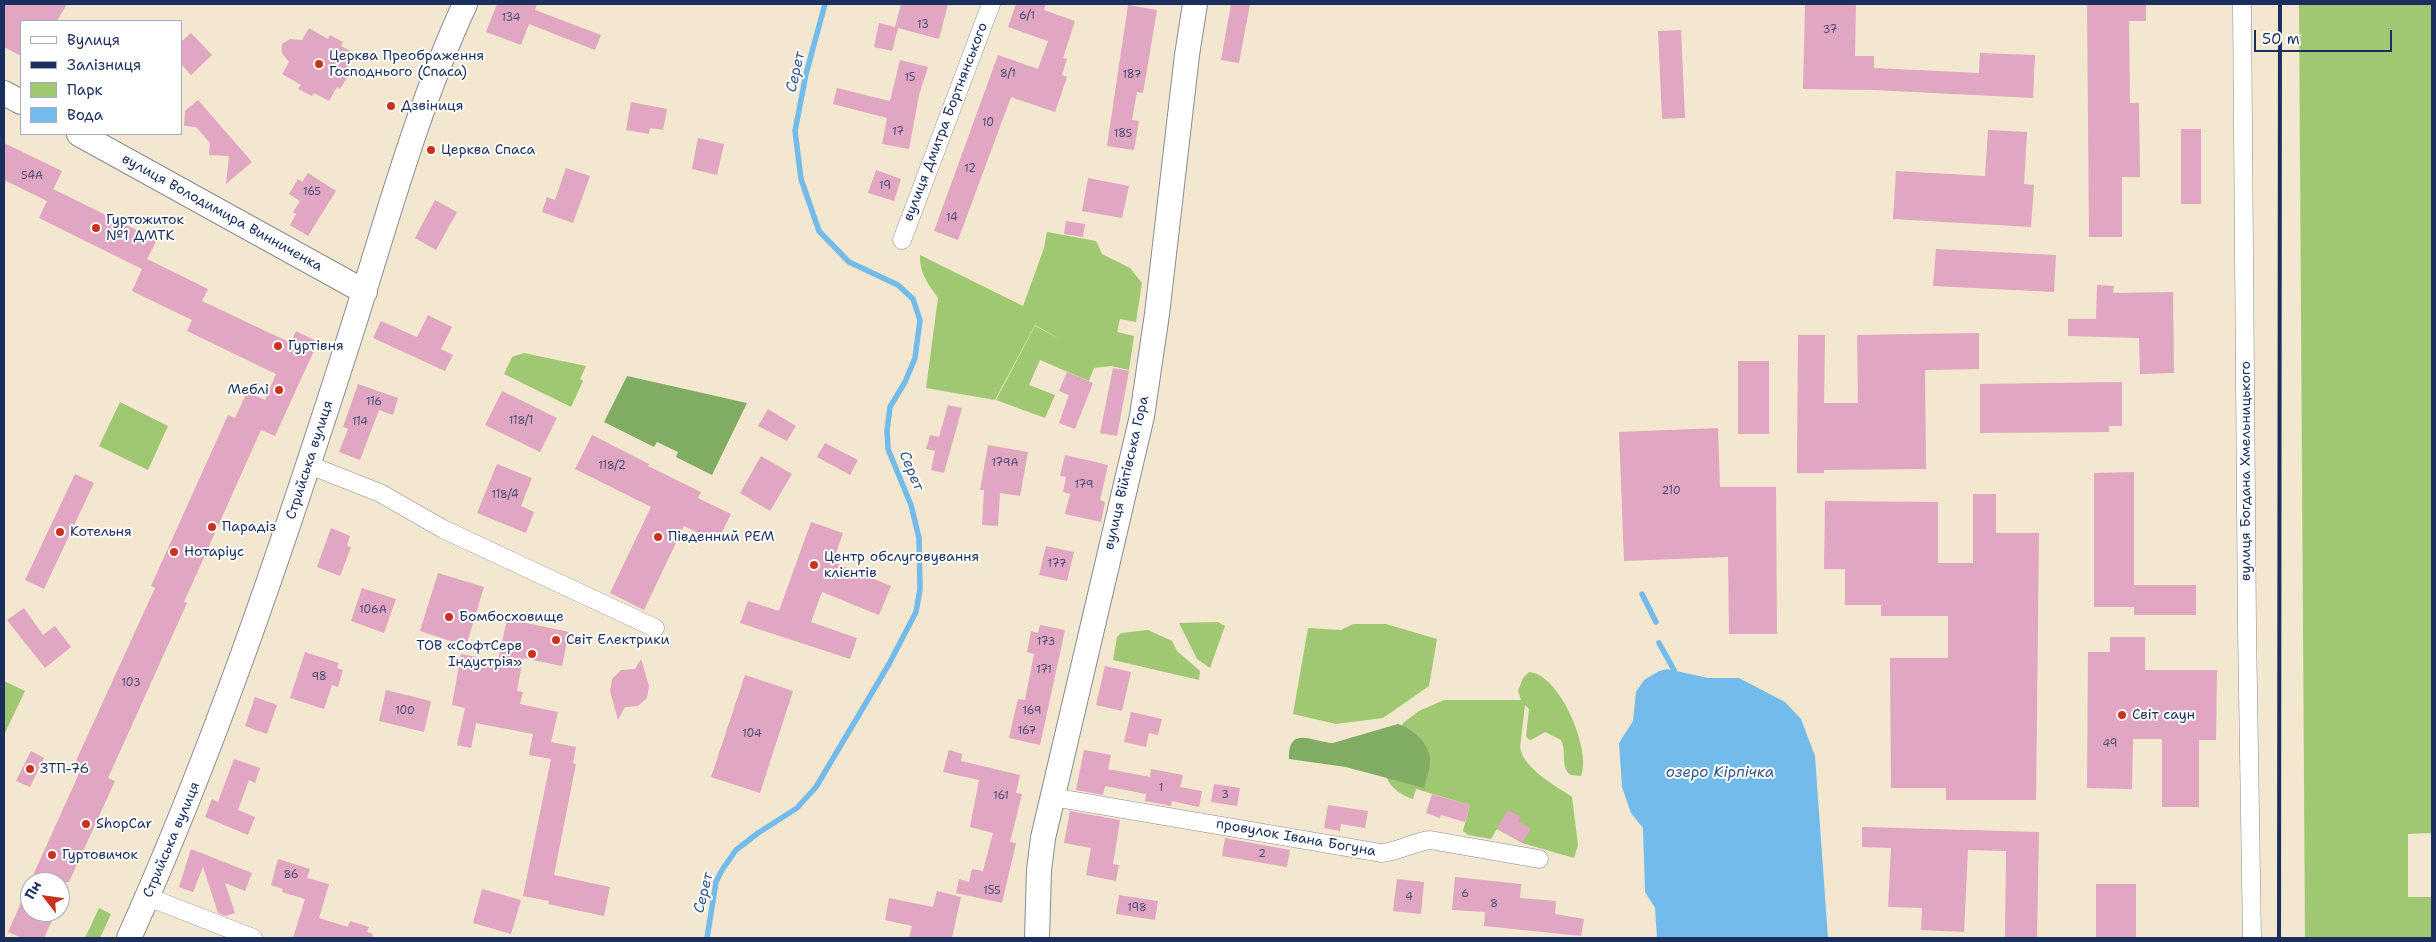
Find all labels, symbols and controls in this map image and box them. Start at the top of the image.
house number: 6/1 [1019,9,1035,23]
house number: 134 [501,11,521,25]
house number: 13 [917,18,929,32]
legend [20,20,182,135]
street label: вулиця Дмитра Бортнянського [900,20,992,224]
scale bar [2256,20,2394,52]
house number: 37 [1823,23,1837,37]
text: 50 m [2262,29,2300,49]
text: Вулиця [67,30,120,50]
place label: Церква Преображення Господнього (Спаса) [329,48,484,80]
water label: Серет [783,50,809,94]
text: Залізниця [67,55,141,75]
marker: Церква Преображення Господнього (Спаса) [313,58,325,70]
house number: 8/1 [1000,67,1016,81]
house number: 187 [1122,68,1142,82]
house number: 15 [904,71,916,85]
text: Парк [67,80,103,100]
place label: Дзвіниця [401,98,463,114]
marker: Дзвіниця [385,100,397,112]
text: Вода [67,105,103,125]
house number: 10 [982,116,994,130]
house number: 17 [892,125,904,139]
house number: 185 [1114,127,1132,141]
place label: Церква Спаса [441,142,535,158]
marker: Церква Спаса [425,144,437,156]
street label: вулиця Володимира Винниченка [119,151,325,275]
house number: 12 [964,162,976,176]
house number: 54А [21,169,43,183]
house number: 19 [879,179,891,193]
house number: 165 [303,185,321,199]
house number: 14 [946,211,958,225]
place label: Гуртожиток №1 ДМТК [106,212,184,244]
marker: Гуртожиток №1 ДМТК [90,222,102,234]
place label: Гуртівня [288,338,344,354]
marker: Гуртівня [272,340,284,352]
street label: вулиця Богдана Хмельницького [2238,361,2254,581]
place label: Меблі [228,382,269,398]
marker: Меблі [273,384,285,396]
street label: вулиця Війтівська Гора [1101,394,1153,552]
house number: 116 [366,395,382,409]
street label: Стрийська вулиця [283,398,337,522]
house number: 118/1 [509,414,533,428]
house number: 114 [352,415,368,429]
water label: Серет [895,448,927,494]
house number: 179А [991,456,1019,470]
house number: 118/2 [598,459,626,473]
house number: 179 [1074,478,1094,492]
house number: 210 [1661,484,1681,498]
house number: 118/4 [491,488,519,502]
place label: Парадіз [222,519,276,535]
marker: Парадіз [206,521,218,533]
place label: Котельня [70,524,132,540]
marker: Котельня [54,526,66,538]
place label: Південний РЕМ [668,529,775,545]
marker: Південний РЕМ [652,531,664,543]
place label: Нотаріус [184,544,244,560]
marker: Нотаріус [168,546,180,558]
place label: Центр обслуговування клієнтів [824,549,979,582]
house number: 177 [1048,557,1066,571]
marker: Центр обслуговування клієнтів [808,559,820,571]
house number: 106А [359,603,387,617]
place label: Бомбосховище [459,609,564,625]
marker: Бомбосховище [443,611,455,623]
place label: Світ Електрики [566,632,670,648]
marker: Світ Електрики [550,634,562,646]
house number: 173 [1037,635,1055,649]
place label: ТОВ «СофтСерв Індустрія» [416,638,522,670]
marker: ТОВ «СофтСерв Індустрія» [526,648,538,660]
house number: 171 [1036,663,1052,677]
house number: 98 [311,670,327,684]
house number: 103 [121,676,141,690]
house number: 100 [395,704,415,718]
house number: 169 [1023,704,1041,718]
place label: Світ саун [2132,707,2195,723]
marker: Світ саун [2116,709,2128,721]
house number: 167 [1018,724,1036,738]
house number: 104 [742,727,762,741]
house number: 49 [2103,737,2117,751]
place label: ЗТП-76 [40,761,89,777]
marker: ЗТП-76 [24,763,36,775]
water label: озеро Кірпічка [1666,764,1774,782]
street label: Стрийська вулиця [140,780,204,900]
house number: 1 [1159,781,1163,795]
house number: 3 [1221,788,1229,802]
house number: 161 [993,789,1009,803]
place label: ShopCar [96,816,152,832]
street label: провулок Івана Богуна [1215,816,1377,860]
marker: ShopCar [80,818,92,830]
place label: Гуртовичок [62,847,138,863]
house number: 2 [1258,847,1266,861]
marker: Гуртовичок [46,849,58,861]
house number: 86 [283,868,299,882]
water label: Серет [690,871,718,915]
north arrow [20,872,70,922]
text: Пн [20,877,45,903]
house number: 155 [983,884,1001,898]
house number: 6 [1461,887,1469,901]
house number: 4 [1405,890,1413,904]
house number: 8 [1490,897,1498,911]
house number: 198 [1127,901,1147,915]

